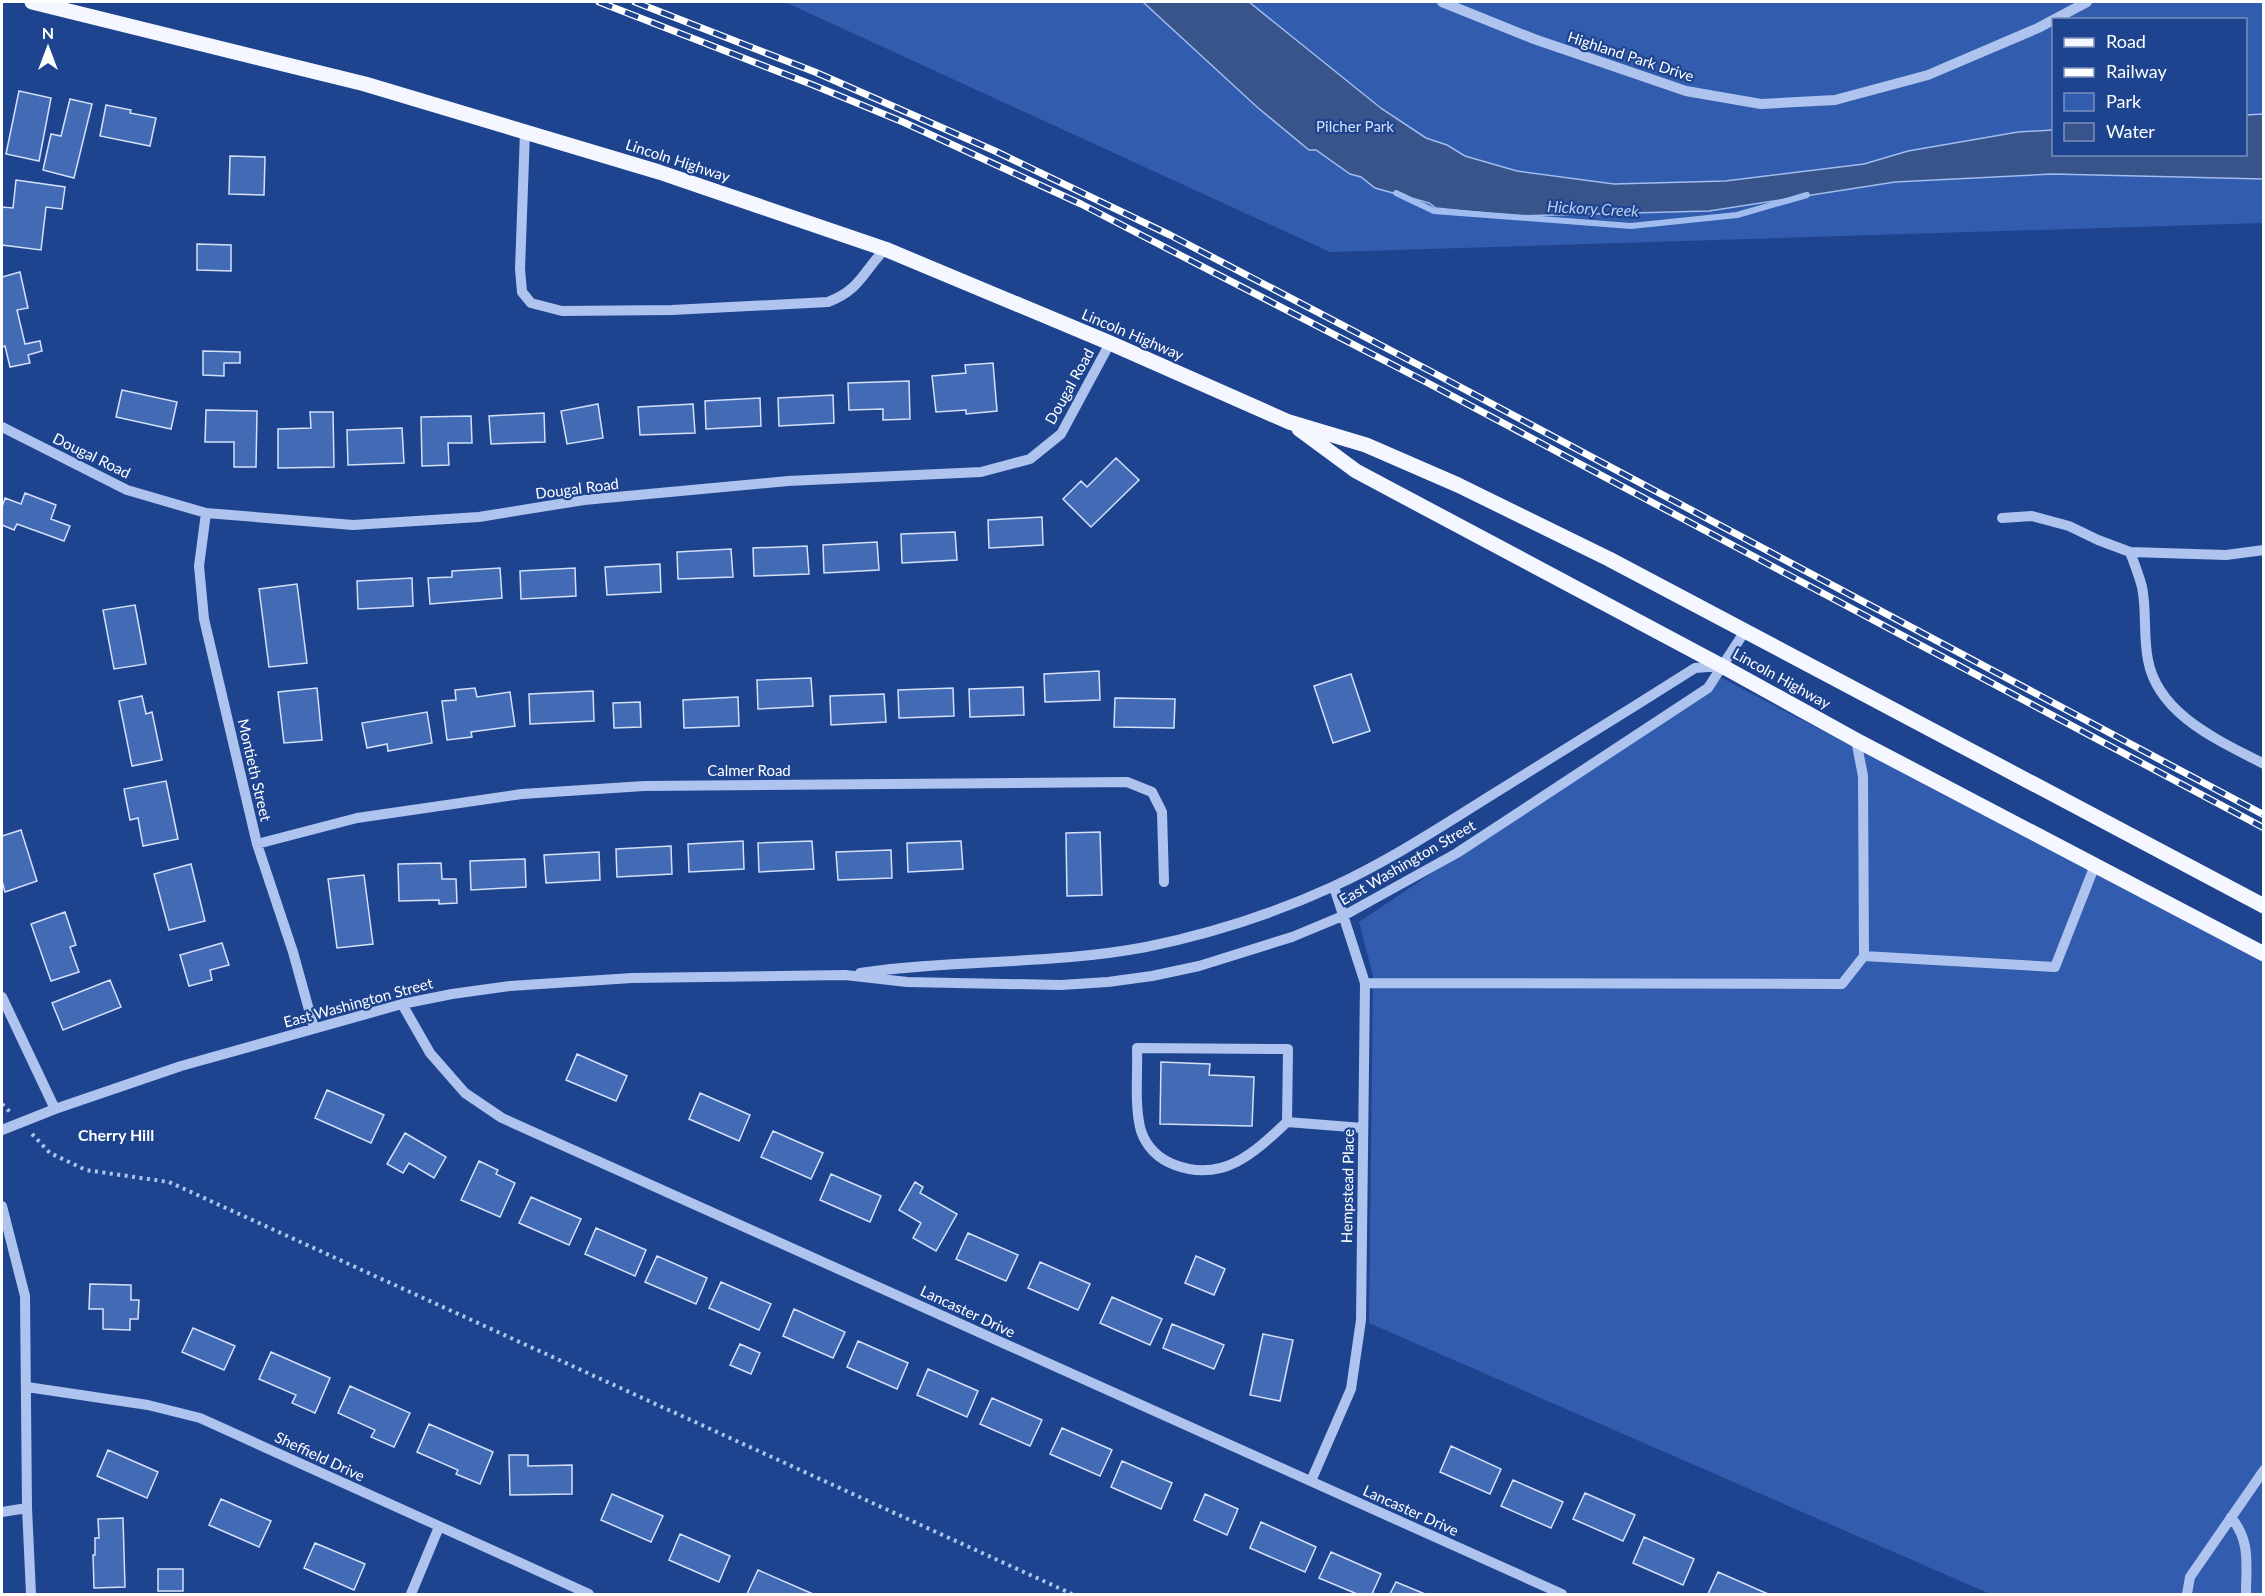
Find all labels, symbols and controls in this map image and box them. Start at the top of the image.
north arrow [18,18,78,78]
legend [2052,18,2247,156]
text: N [42,23,54,42]
street label: Highland Park Drive [1566,27,1696,85]
text: Road [2106,30,2146,52]
text: Railway [2106,60,2167,82]
text: Park [2106,90,2142,112]
park label: Pilcher Park [1316,117,1394,135]
text: Water [2106,120,2155,142]
street label: Lincoln Highway [624,135,733,185]
water label: Hickory Creek [1546,196,1640,220]
street label: Lincoln Highway [1079,304,1187,364]
street label: Dougal Road [1041,345,1097,427]
street label: Dougal Road [50,428,134,482]
street label: Dougal Road [534,474,620,502]
street label: Lincoln Highway [1730,644,1834,712]
street label: Montieth Street [234,717,276,824]
street label: Calmer Road [707,761,791,779]
street label: East Washington Street [1336,815,1479,908]
street label: East Washington Street [281,973,435,1031]
district label: Cherry Hill [78,1125,154,1144]
street label: Hempstead Place [1337,1129,1357,1243]
street label: Lancaster Drive [918,1281,1018,1341]
street label: Sheffield Drive [272,1427,368,1485]
street label: Lancaster Drive [1360,1481,1462,1539]

